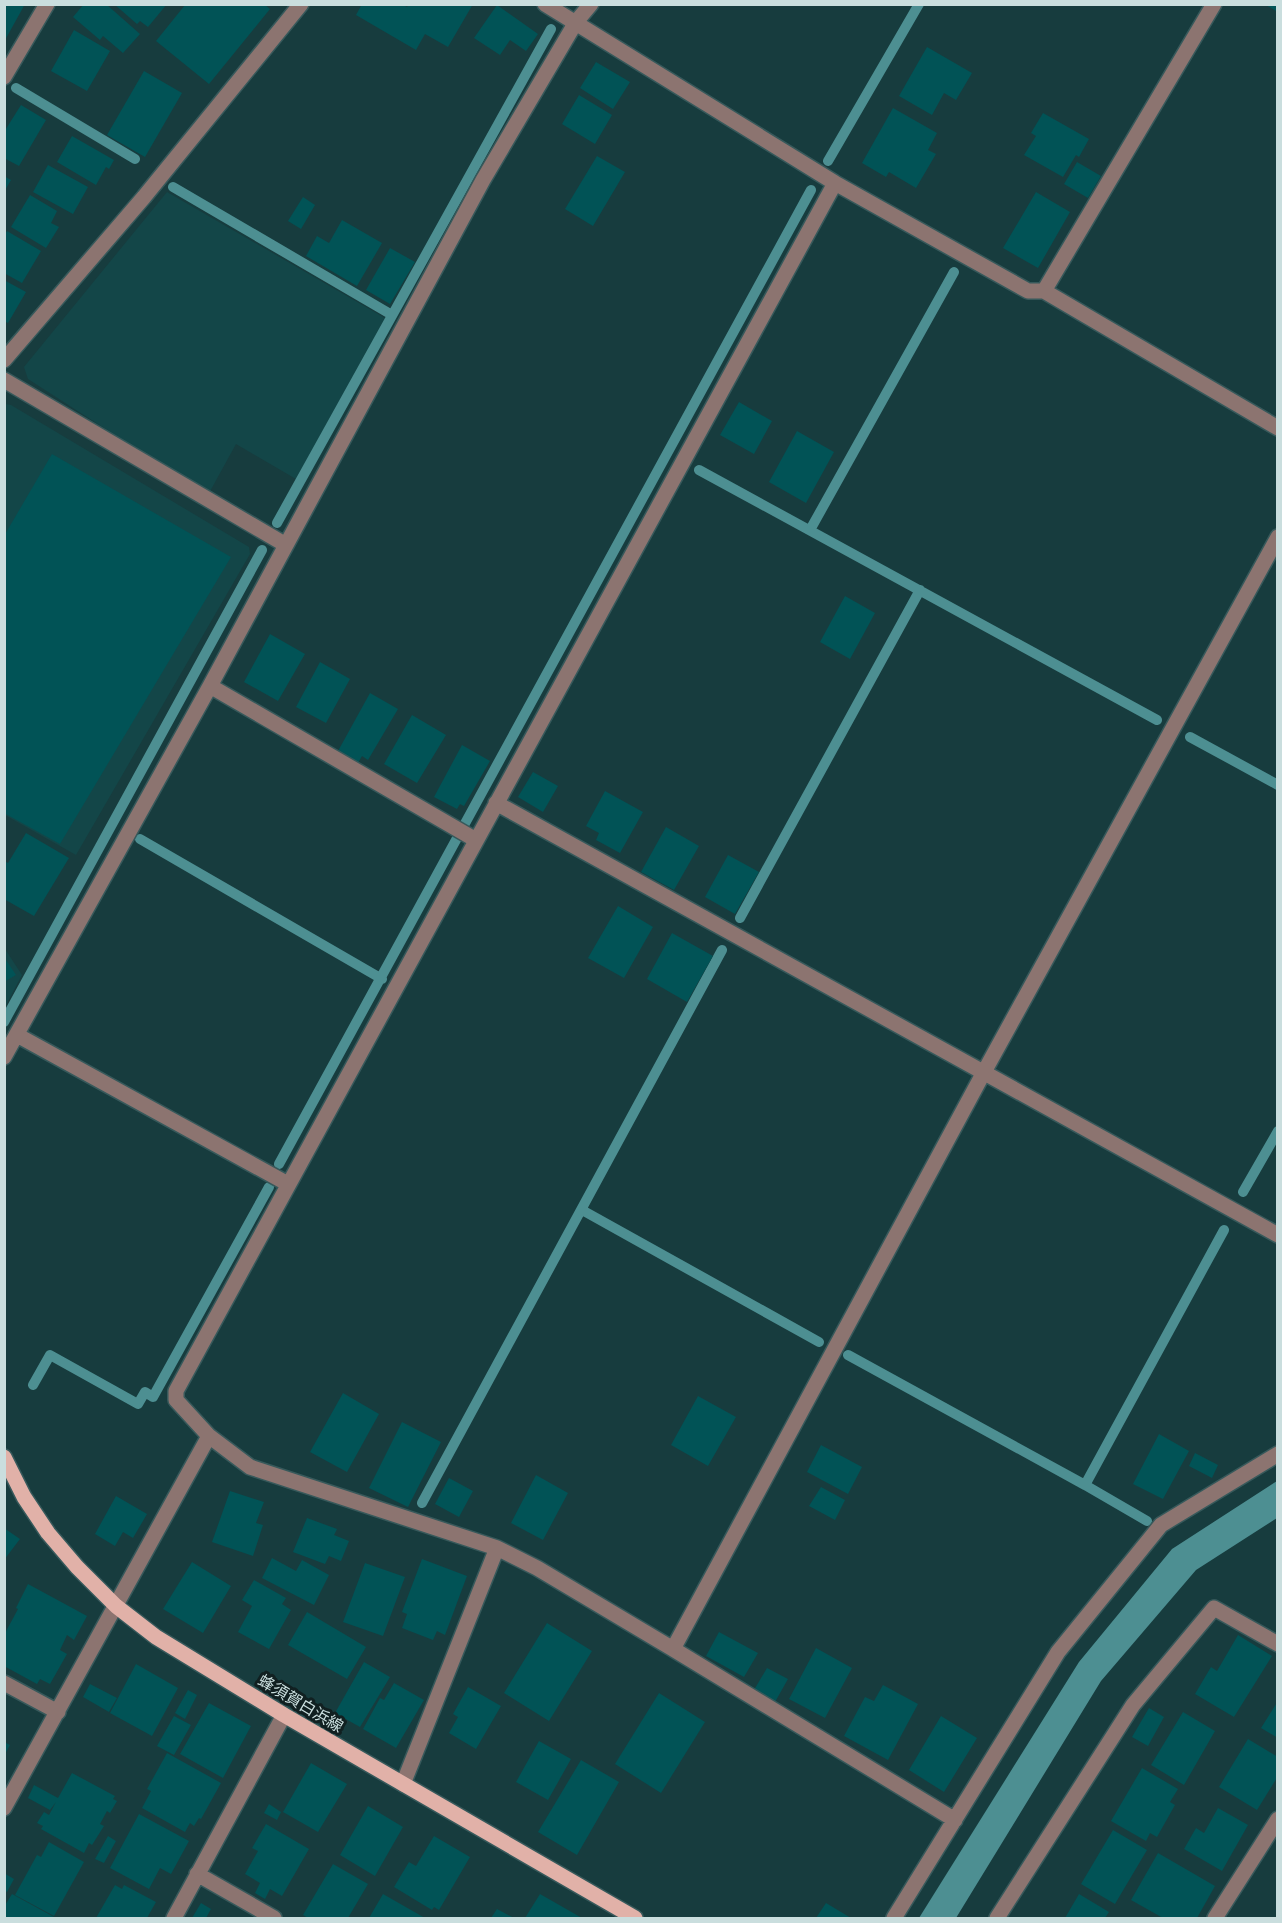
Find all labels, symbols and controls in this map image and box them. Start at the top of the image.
street label: 蜂須賀白浜線 [255,1671,347,1736]

